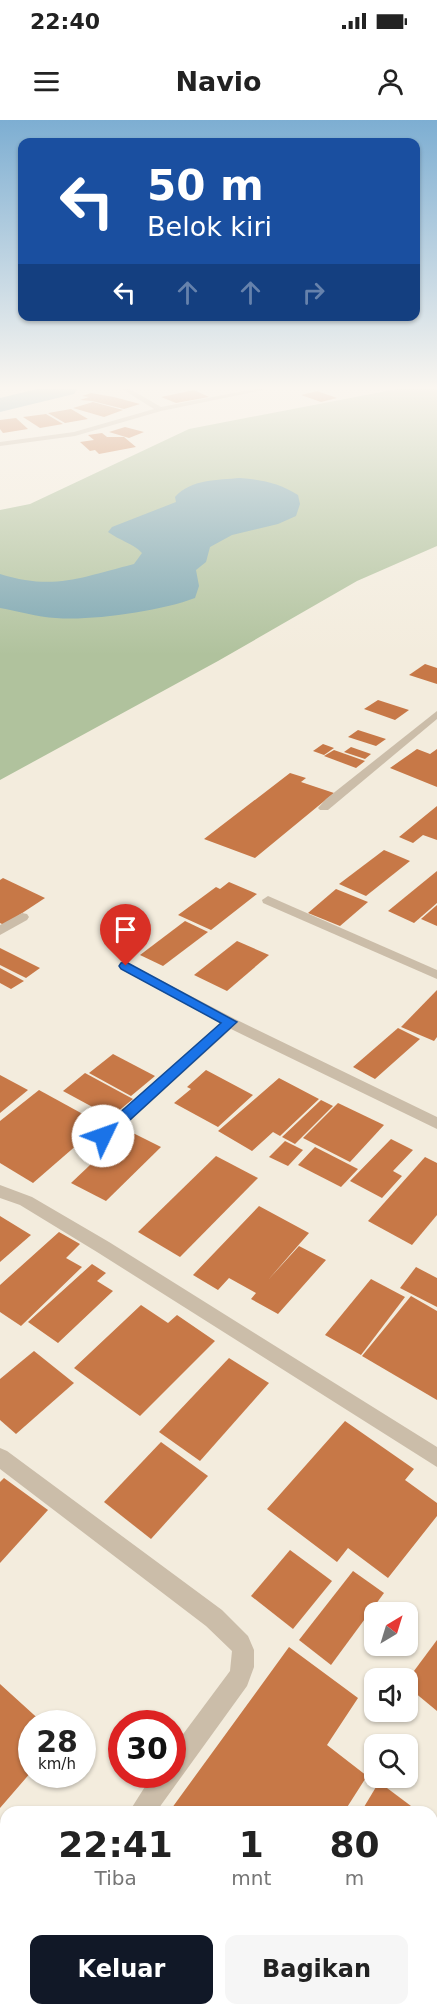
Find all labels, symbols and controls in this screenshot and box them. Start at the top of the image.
text: 22:40 [30,9,100,34]
icon: menu [30,65,63,98]
icon: person [374,65,407,98]
text: Navio [175,66,262,97]
text: 50 m [147,161,264,210]
icon: left [48,162,126,240]
text: Belok kiri [147,211,272,242]
icon: left [108,276,141,309]
icon: ahead [171,276,204,309]
icon: ahead [234,276,267,309]
icon: right [297,276,330,309]
pin [100,904,151,966]
icon: arrive [109,913,142,946]
position arrow [71,1104,135,1168]
north arrow [364,1602,418,1656]
map controls [364,1602,418,1788]
button: sound [364,1668,418,1722]
speed limit sign: 30 [108,1710,186,1788]
text: 28 [36,1724,78,1759]
button: search [364,1734,418,1788]
text: km/h [38,1755,76,1773]
text: 22:41 [58,1824,173,1865]
text: 1 [239,1824,264,1865]
text: 80 [330,1824,380,1865]
text: Tiba [95,1866,137,1890]
text: mnt [231,1866,271,1890]
text: m [345,1866,364,1890]
button: Keluar [30,1935,213,2004]
button: Bagikan [225,1935,408,2004]

